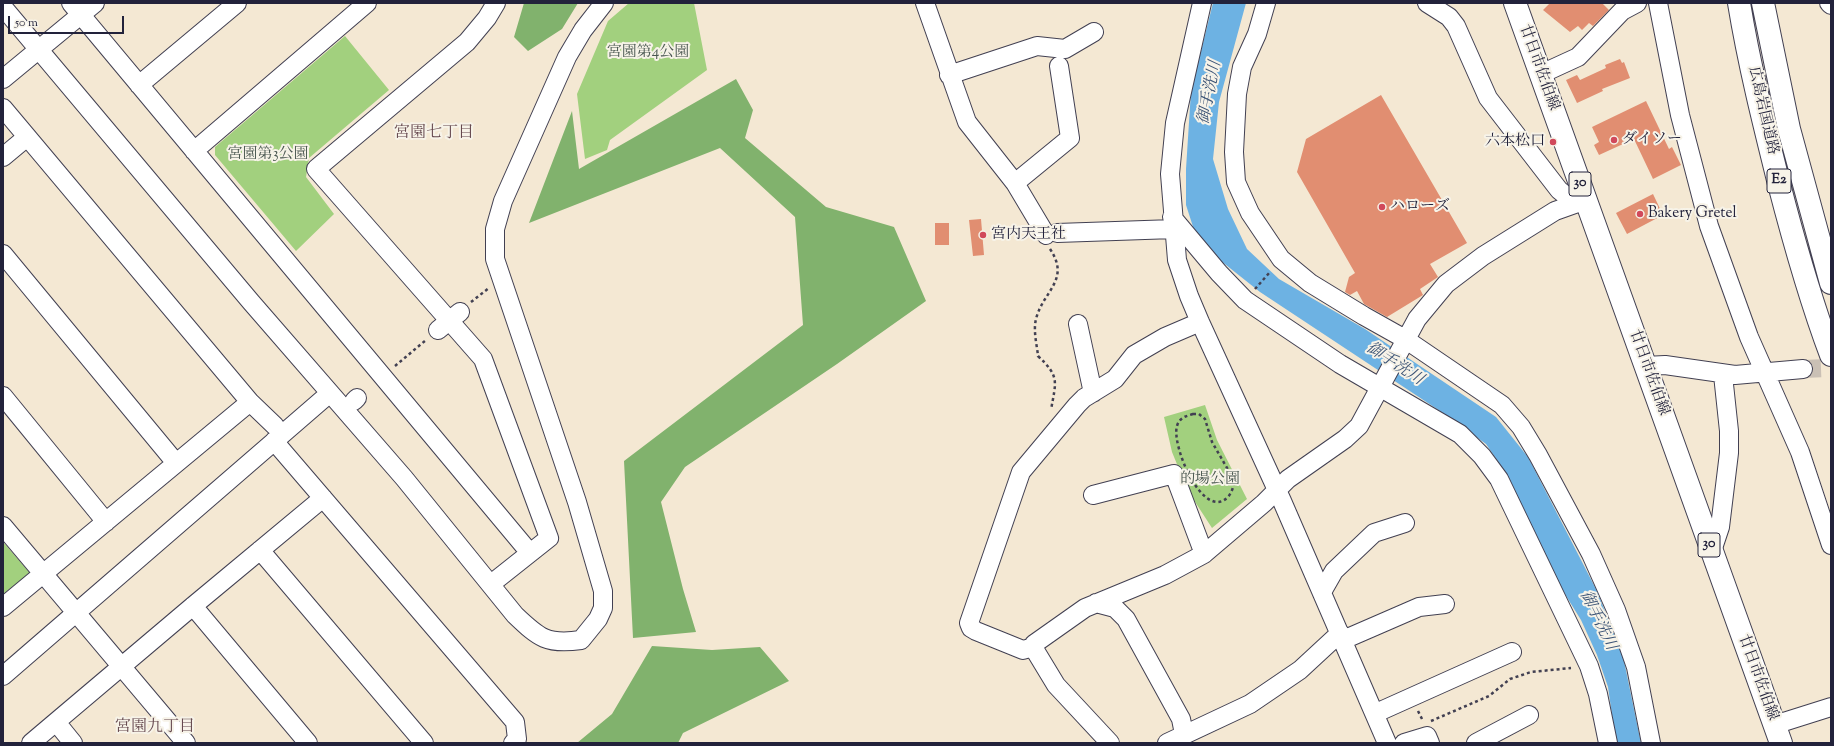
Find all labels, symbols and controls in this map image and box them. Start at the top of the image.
scale bar [10,8,126,34]
text: 50 m [15,14,38,32]
street label: 廿日市佐伯線 [1514,23,1562,113]
park label: 宮園第4公園 [607,44,689,62]
water label: 御手洗川 [1195,60,1227,126]
street label: 広島岩国道路 [1743,65,1781,157]
district label: 宮園七丁目 [394,124,474,144]
place label: ダイソー [1622,131,1682,149]
place label: 六本松口 [1485,133,1545,151]
marker: ダイソー [1609,135,1619,145]
marker: 六本松口 [1548,137,1558,147]
park label: 宮園第3公園 [227,146,309,164]
road number: E2 [1767,169,1791,193]
road number: 30 [1569,172,1591,196]
place label: ハローズ [1390,198,1450,216]
marker: ハローズ [1377,202,1387,212]
place label: Bakery Gretel [1648,205,1737,223]
marker: Bakery Gretel [1635,209,1645,219]
place label: 宮内天王社 [991,226,1066,244]
marker: 宮内天王社 [978,230,988,240]
street label: 廿日市佐伯線 [1624,328,1672,418]
water label: 御手洗川 [1362,340,1426,390]
park label: 的場公園 [1180,471,1240,489]
road number: 30 [1698,533,1720,557]
water label: 御手洗川 [1574,588,1620,654]
street label: 廿日市佐伯線 [1733,633,1781,723]
district label: 宮園九丁目 [115,718,195,738]

